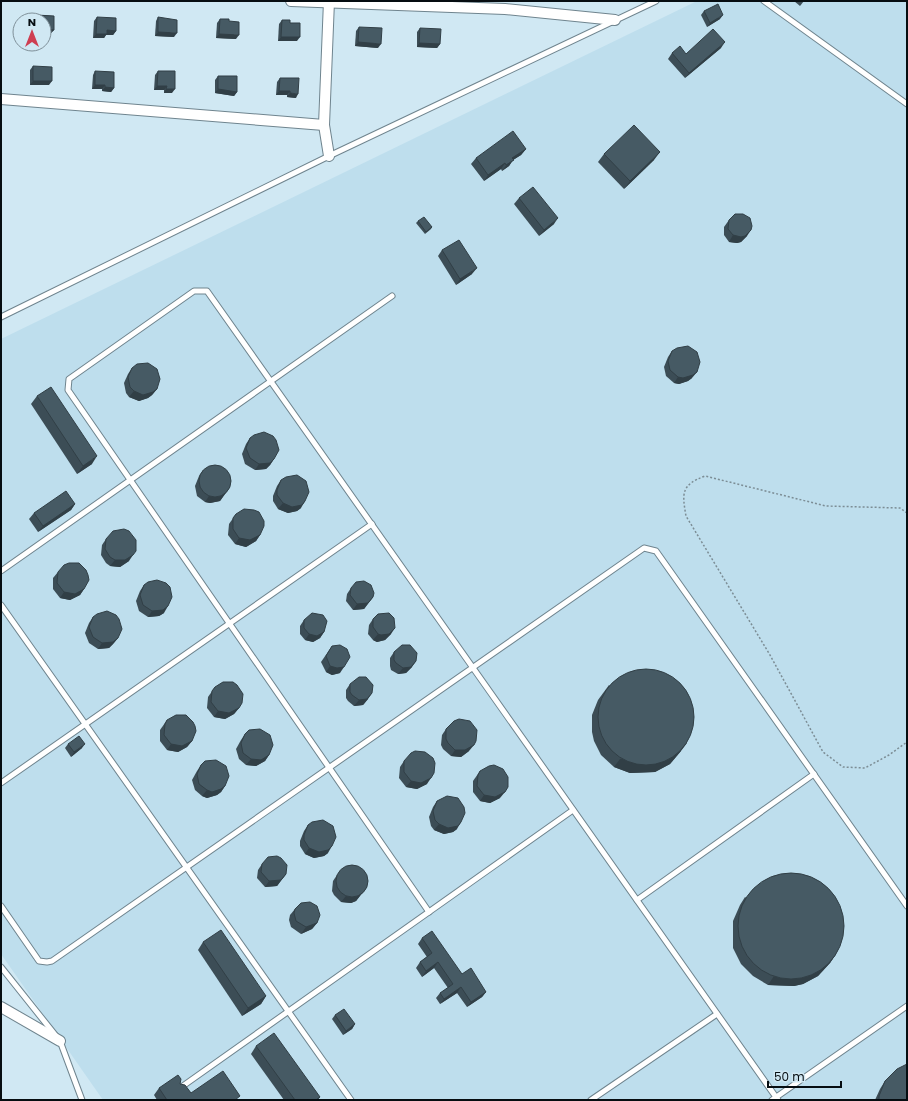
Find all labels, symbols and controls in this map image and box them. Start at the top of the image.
north arrow [12,12,52,52]
text: N [28,14,36,30]
scale bar [768,1063,841,1089]
text: 50 m [774,1068,805,1085]

